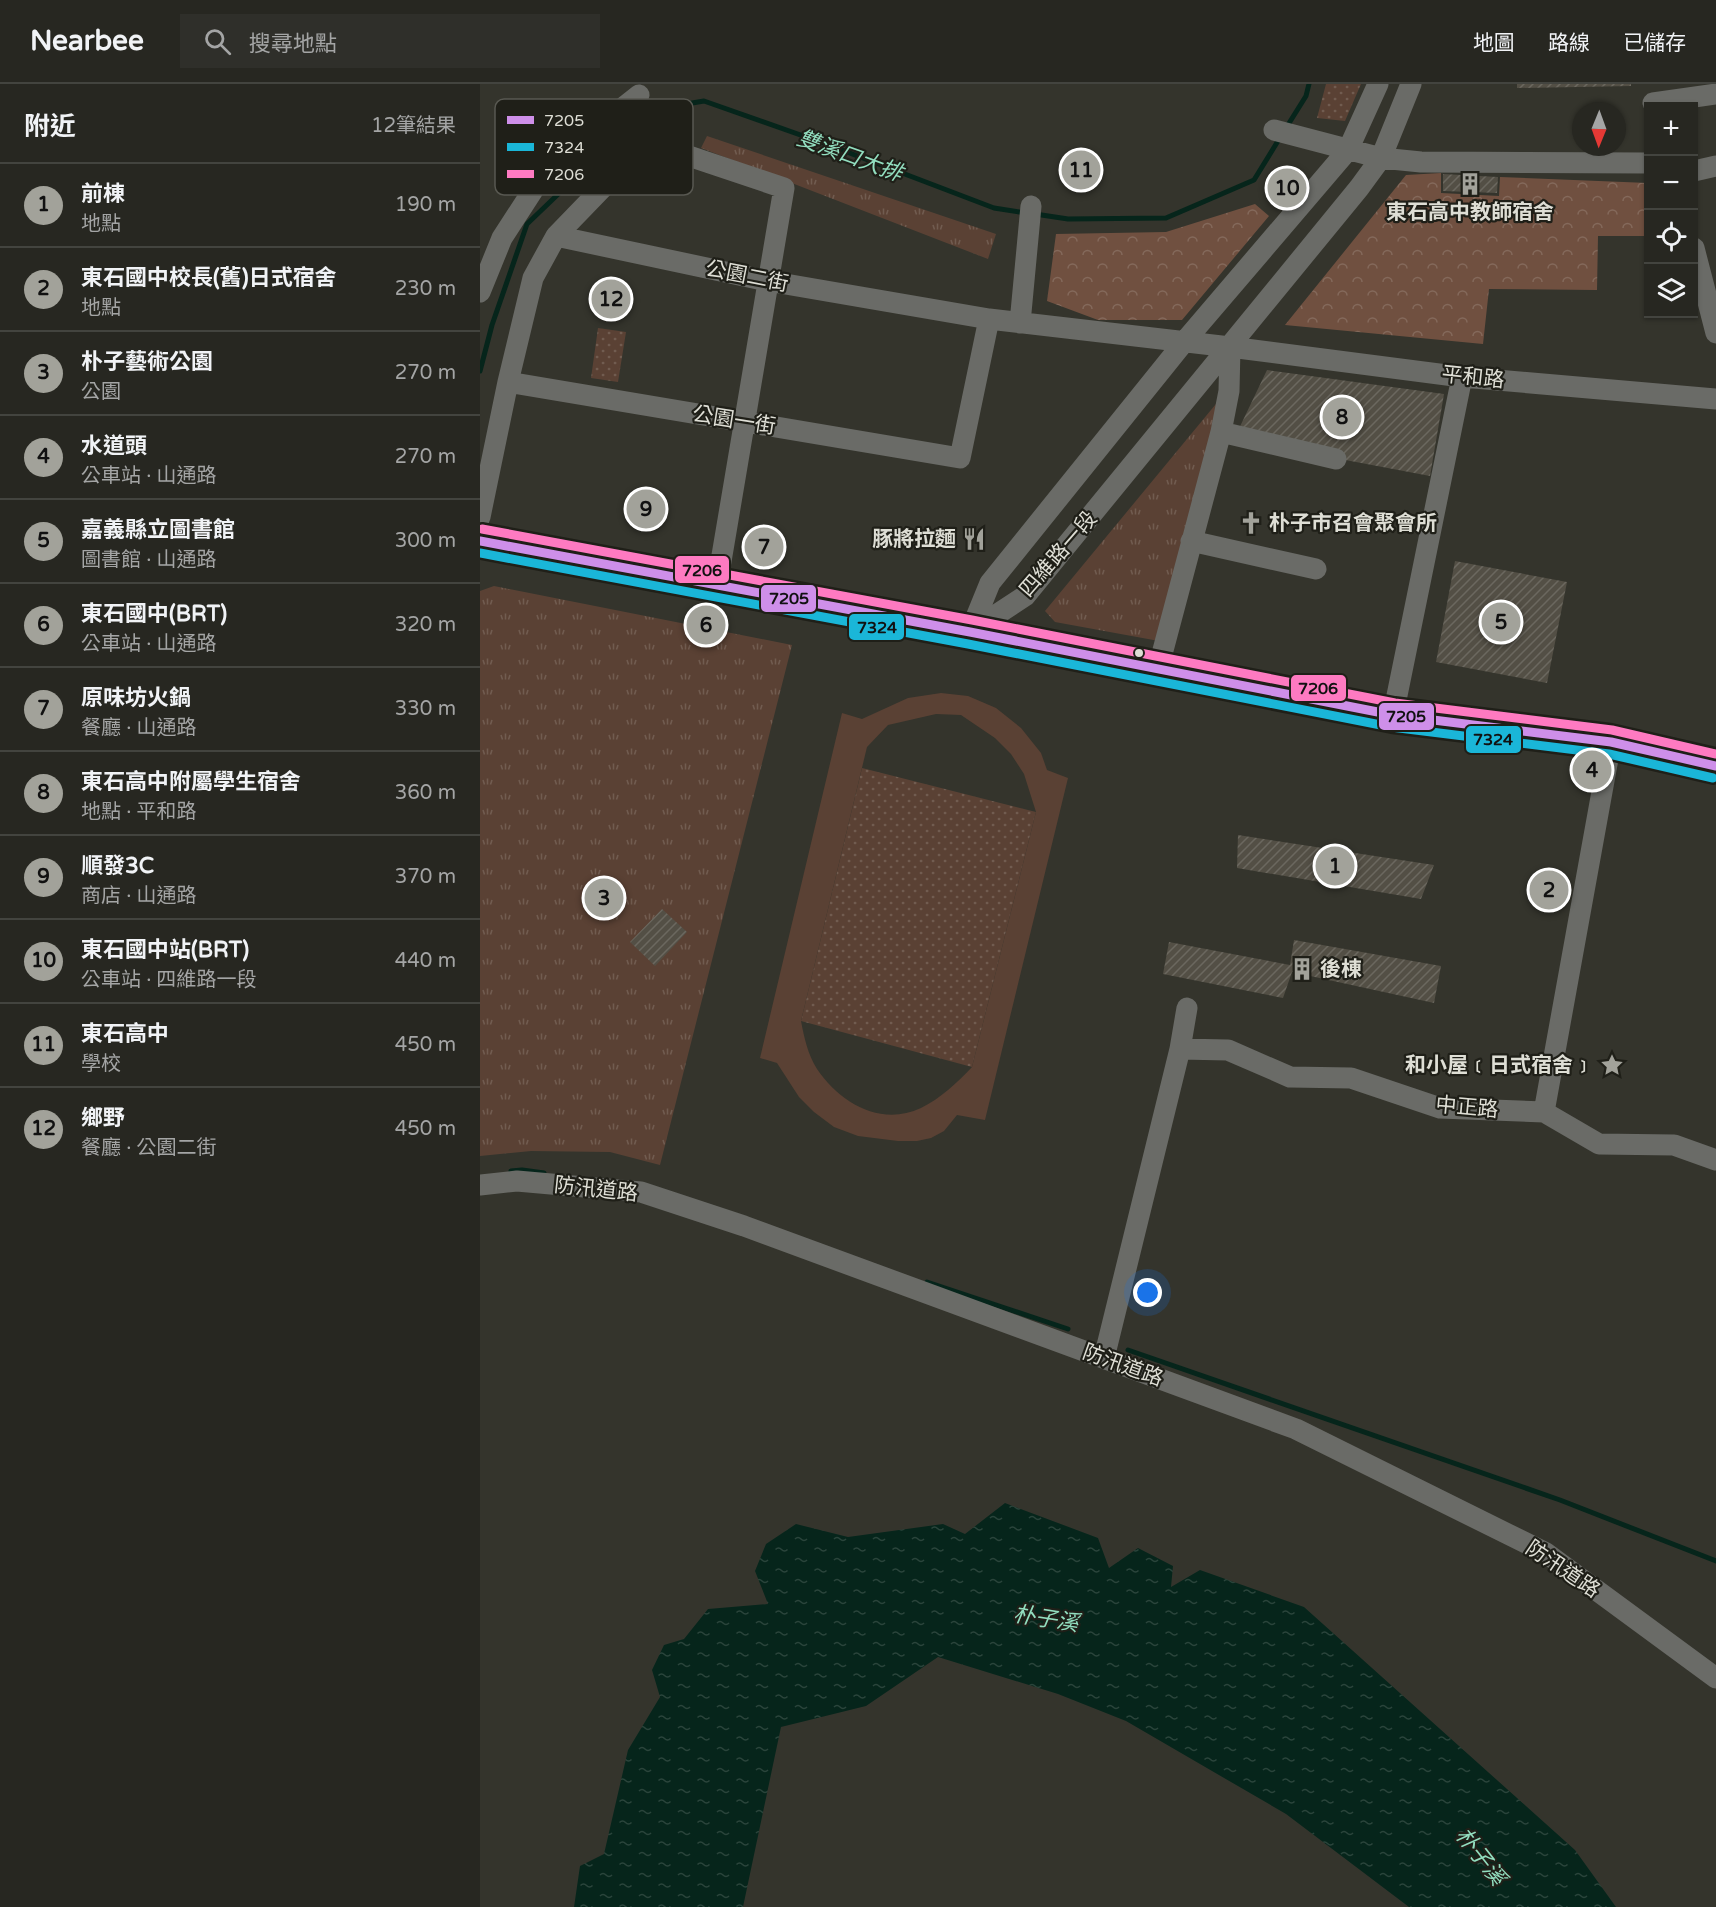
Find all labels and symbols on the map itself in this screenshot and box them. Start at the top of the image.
legend [495,99,693,195]
north arrow [1572,102,1626,156]
text: 7205 [544,111,584,131]
water label: 雙溪口大排 [794,125,909,188]
text: 7324 [544,138,584,158]
pin: 11 [1062,148,1100,193]
text: 7206 [544,165,584,185]
pin: 10 [1268,166,1306,210]
building icon: 東石高中教師宿舍 [1457,171,1483,197]
place label: 東石高中教師宿舍 [1386,200,1554,225]
street label: 公園二街 [703,256,791,297]
pin: 12 [592,276,630,322]
street label: 平和路 [1440,362,1506,393]
pin: 8 [1322,394,1362,440]
street label: 公園一街 [690,402,777,439]
pin: 9 [626,486,666,532]
street label: 四維路一段 [1015,507,1102,602]
church icon: 朴子市召會聚會所 [1238,510,1264,536]
place label: 朴子市召會聚會所 [1269,511,1437,536]
pin: 7 [744,524,784,570]
restaurant icon: 豚將拉麵 [961,526,987,552]
place label: 豚將拉麵 [872,527,956,552]
line badge: 7206 [674,555,730,584]
text: 7206 [682,561,722,581]
line badge: 7205 [760,584,817,613]
text: 7205 [769,589,809,609]
pin: 5 [1482,600,1520,644]
pin: 6 [686,602,726,648]
line badge: 7324 [848,613,905,641]
text: 7324 [857,618,897,638]
unlabelled marker [1133,647,1145,659]
line badge: 7206 [1290,674,1347,702]
text: 7206 [1298,679,1338,699]
line badge: 7205 [1378,702,1435,731]
text: 7205 [1386,707,1426,727]
line badge: 7324 [1465,725,1522,754]
text: 7324 [1473,730,1513,750]
pin: 4 [1572,748,1612,792]
pin: 1 [1316,844,1354,888]
pin: 2 [1530,868,1568,912]
pin: 3 [584,876,624,920]
building icon: 後棟 [1289,956,1315,982]
place label: 後棟 [1320,957,1362,982]
place icon: 和小屋﹝日式宿舍﹞ [1599,1052,1625,1078]
place label: 和小屋﹝日式宿舍﹞ [1405,1053,1594,1078]
street label: 中正路 [1434,1092,1499,1123]
street label: 防汛道路 [553,1173,639,1206]
your location [1133,1278,1162,1307]
street label: 防汛道路 [1079,1339,1167,1392]
street label: 防汛道路 [1521,1536,1605,1603]
water label: 朴子溪 [1011,1601,1083,1637]
water label: 朴子溪 [1450,1823,1513,1893]

